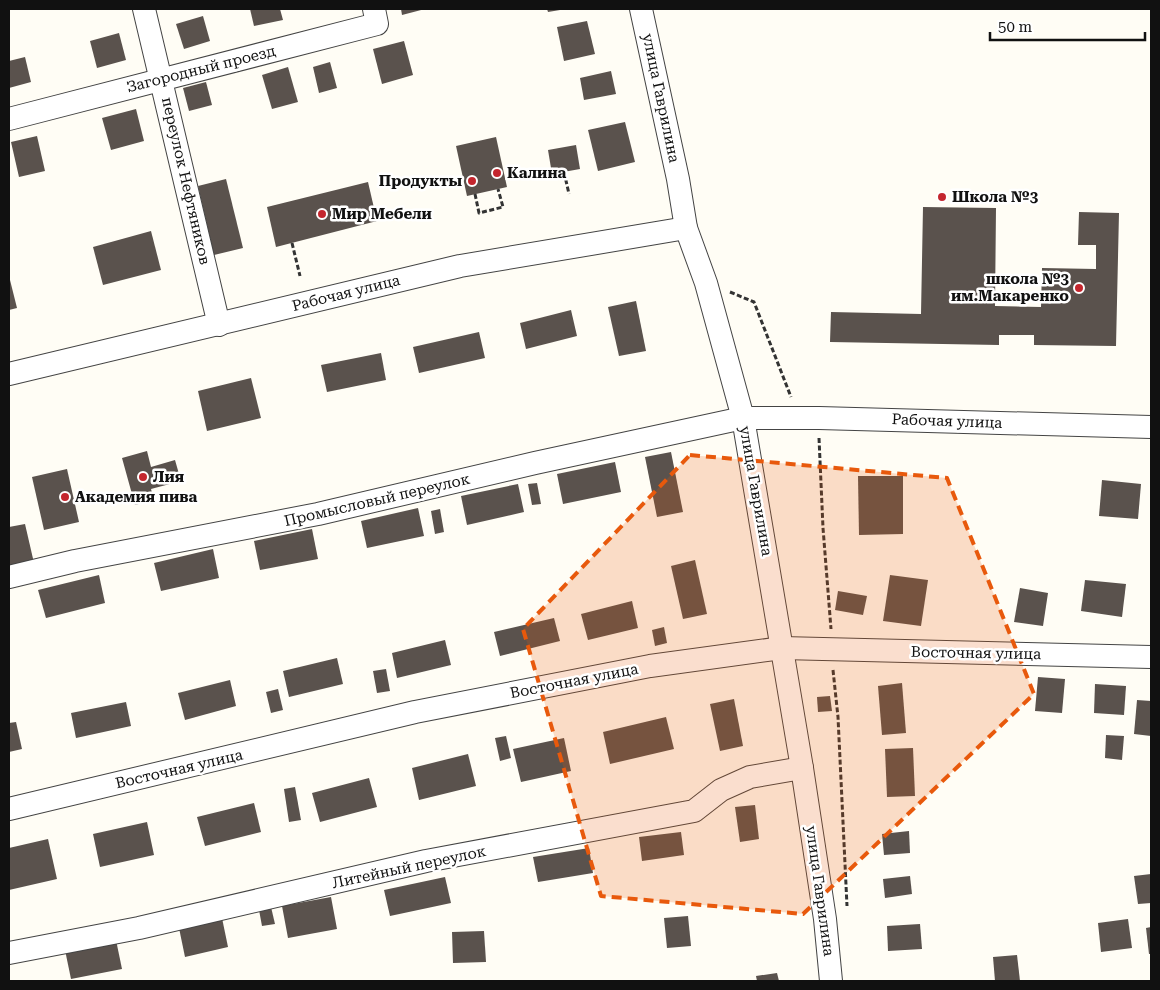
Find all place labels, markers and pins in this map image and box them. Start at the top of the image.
place label: Калина [507,164,567,182]
marker: Калина [491,167,503,179]
place label: Продукты [379,172,462,190]
marker: Продукты [466,175,478,187]
place label: Школа №3 [952,188,1039,206]
marker: Школа №3 [936,191,948,203]
place label: Мир Мебели [332,205,432,223]
marker: Мир Мебели [316,208,328,220]
place label: школа №3 им.Макаренко [951,270,1070,305]
marker: школа №3 им.Макаренко [1073,282,1085,294]
place label: Лия [153,468,185,486]
marker: Лия [137,471,149,483]
place label: Академия пива [75,488,198,506]
marker: Академия пива [59,491,71,503]

